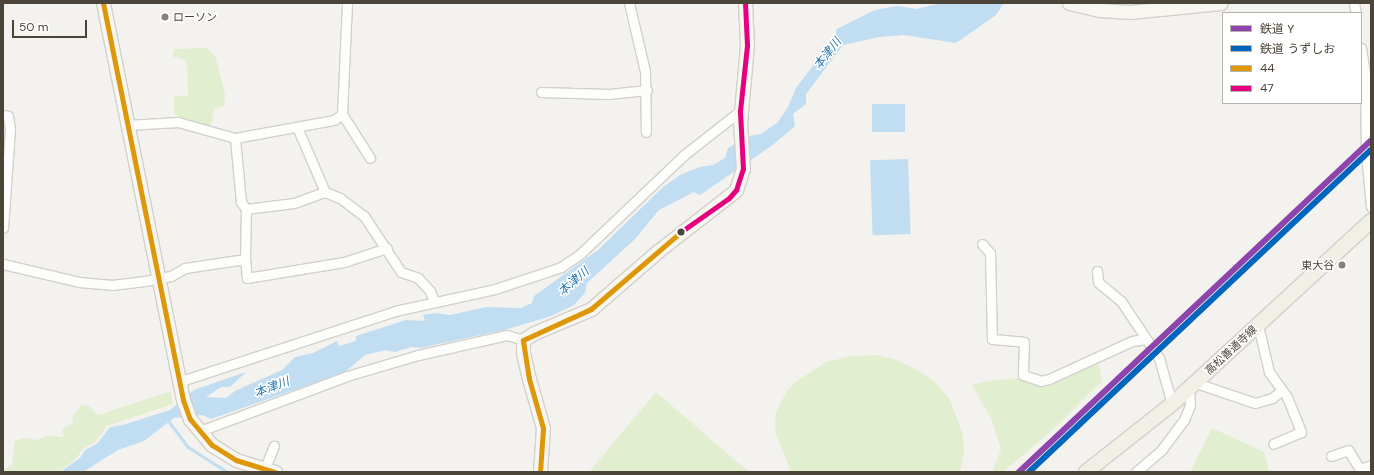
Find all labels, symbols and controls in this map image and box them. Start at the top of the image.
place label: ローソン [173,10,217,24]
scale bar [14,12,89,38]
marker: ローソン [160,12,170,22]
legend [1222,12,1362,104]
text: 50 m [19,19,48,35]
text: 鉄道 Y [1260,21,1294,37]
water label: 本津川 [811,35,845,73]
text: 鉄道 うずしお [1260,41,1335,57]
text: 44 [1260,60,1275,76]
text: 47 [1260,80,1274,96]
unlabelled marker [676,227,686,237]
place label: 東大谷 [1301,258,1334,272]
marker: 東大谷 [1337,260,1347,270]
water label: 本津川 [556,265,592,299]
street label: 高松善通寺線 [1202,323,1260,377]
water label: 本津川 [253,375,291,401]

